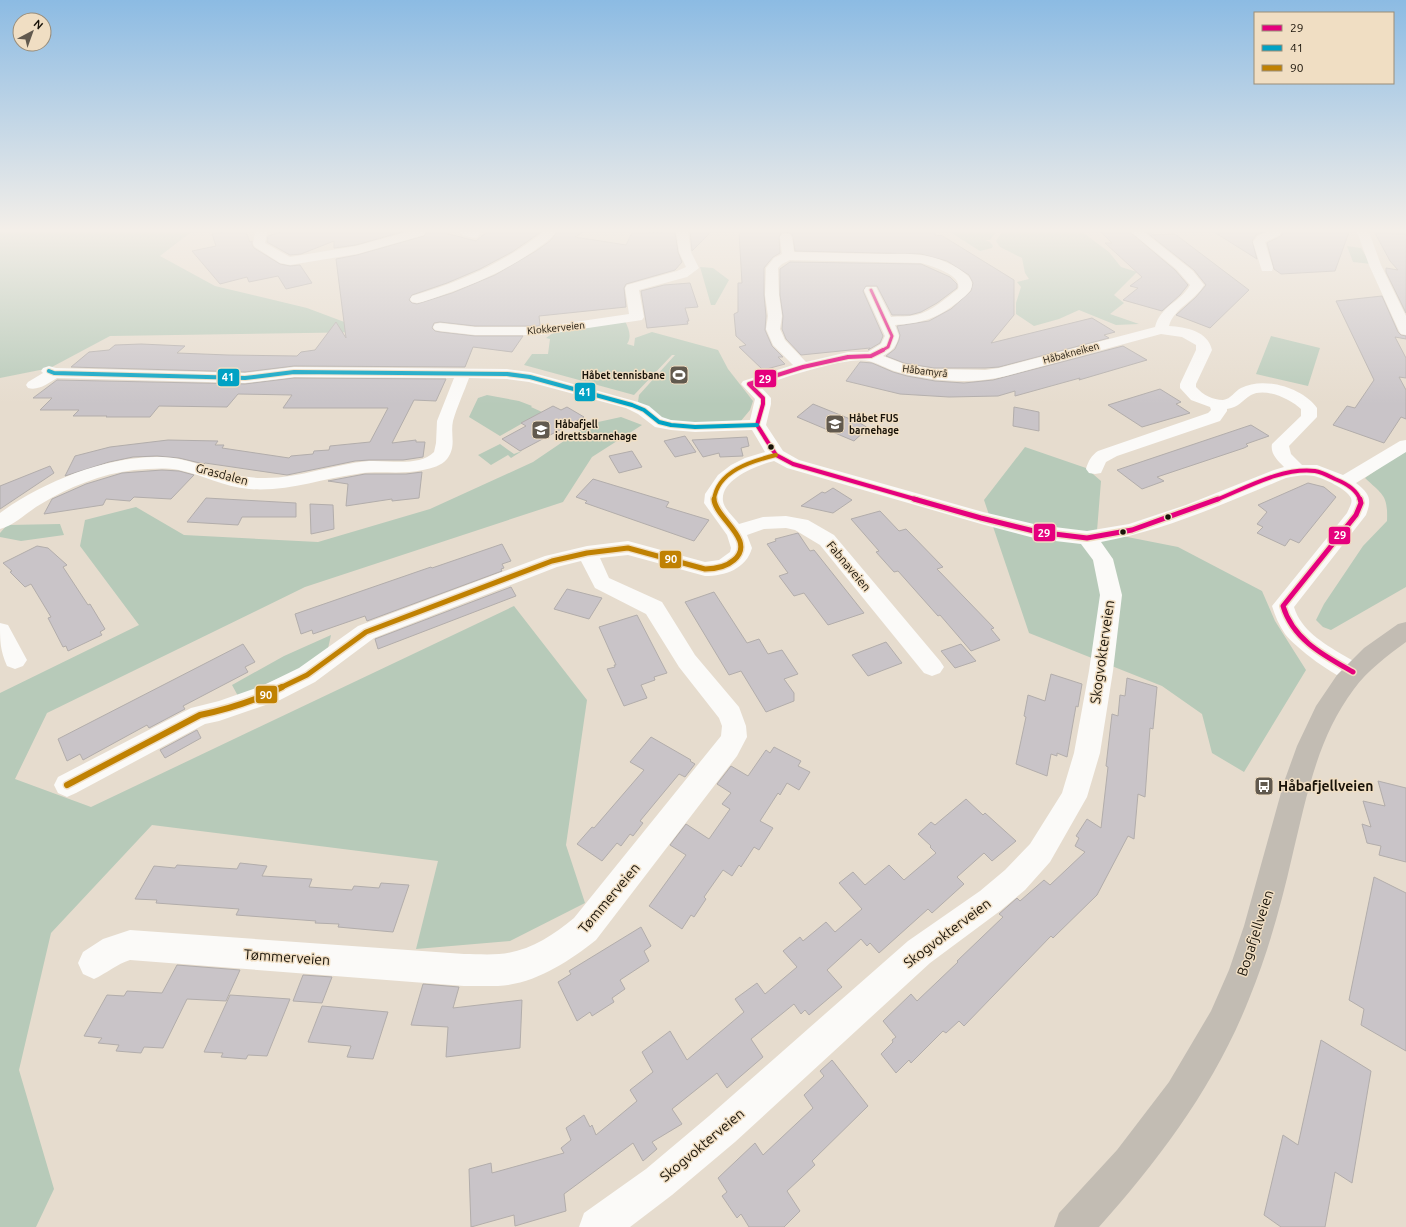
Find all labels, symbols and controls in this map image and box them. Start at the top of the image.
north arrow [12,12,52,52]
legend [1254,12,1394,84]
text: N [32,17,46,32]
text: 29 [1290,21,1304,34]
text: 41 [1290,41,1304,54]
text: 90 [1290,61,1304,74]
street label: Klokkerveien [527,319,585,337]
street label: Håbakneiken [1042,340,1100,366]
street label: Håbamyrå [902,363,948,379]
sports icon: Håbet tennisbane [668,364,690,386]
line badge: 41 [217,368,240,387]
line badge: 29 [754,369,777,388]
place label: Håbet tennisbane [582,370,665,381]
text: 41 [222,371,234,383]
text: 29 [759,373,771,385]
line badge: 41 [574,382,596,402]
text: 41 [579,386,591,398]
school or university icon: Håbet FUS barnehage [824,413,846,435]
place label: Håbet FUS barnehage [849,413,899,436]
school or university icon: Håbafjell idrettsbarnehage [530,419,552,441]
place label: Håbafjell idrettsbarnehage [555,419,637,442]
unlabelled marker [766,442,776,452]
street label: Grasdalen [194,461,250,487]
unlabelled marker [1163,512,1173,522]
line badge: 29 [1033,523,1056,542]
line badge: 29 [1328,526,1351,545]
text: 29 [1038,527,1050,539]
unlabelled marker [1118,527,1128,537]
text: 29 [1334,529,1346,541]
street label: Fabnaveien [824,538,874,594]
line badge: 90 [659,550,682,569]
text: 90 [665,553,677,565]
street label: Skogvokterveien [1087,599,1117,705]
line badge: 90 [255,685,278,704]
text: 90 [260,689,272,701]
bus stop icon: Håbafjellveien [1253,775,1275,797]
place label: Håbafjellveien [1278,778,1374,794]
street label: Tømmerveien [575,860,643,936]
street label: Bogafjellveien [1234,888,1276,978]
street label: Skogvokterveien [900,895,994,971]
street label: Tømmerveien [243,946,331,968]
street label: Skogvokterveien [657,1105,747,1185]

